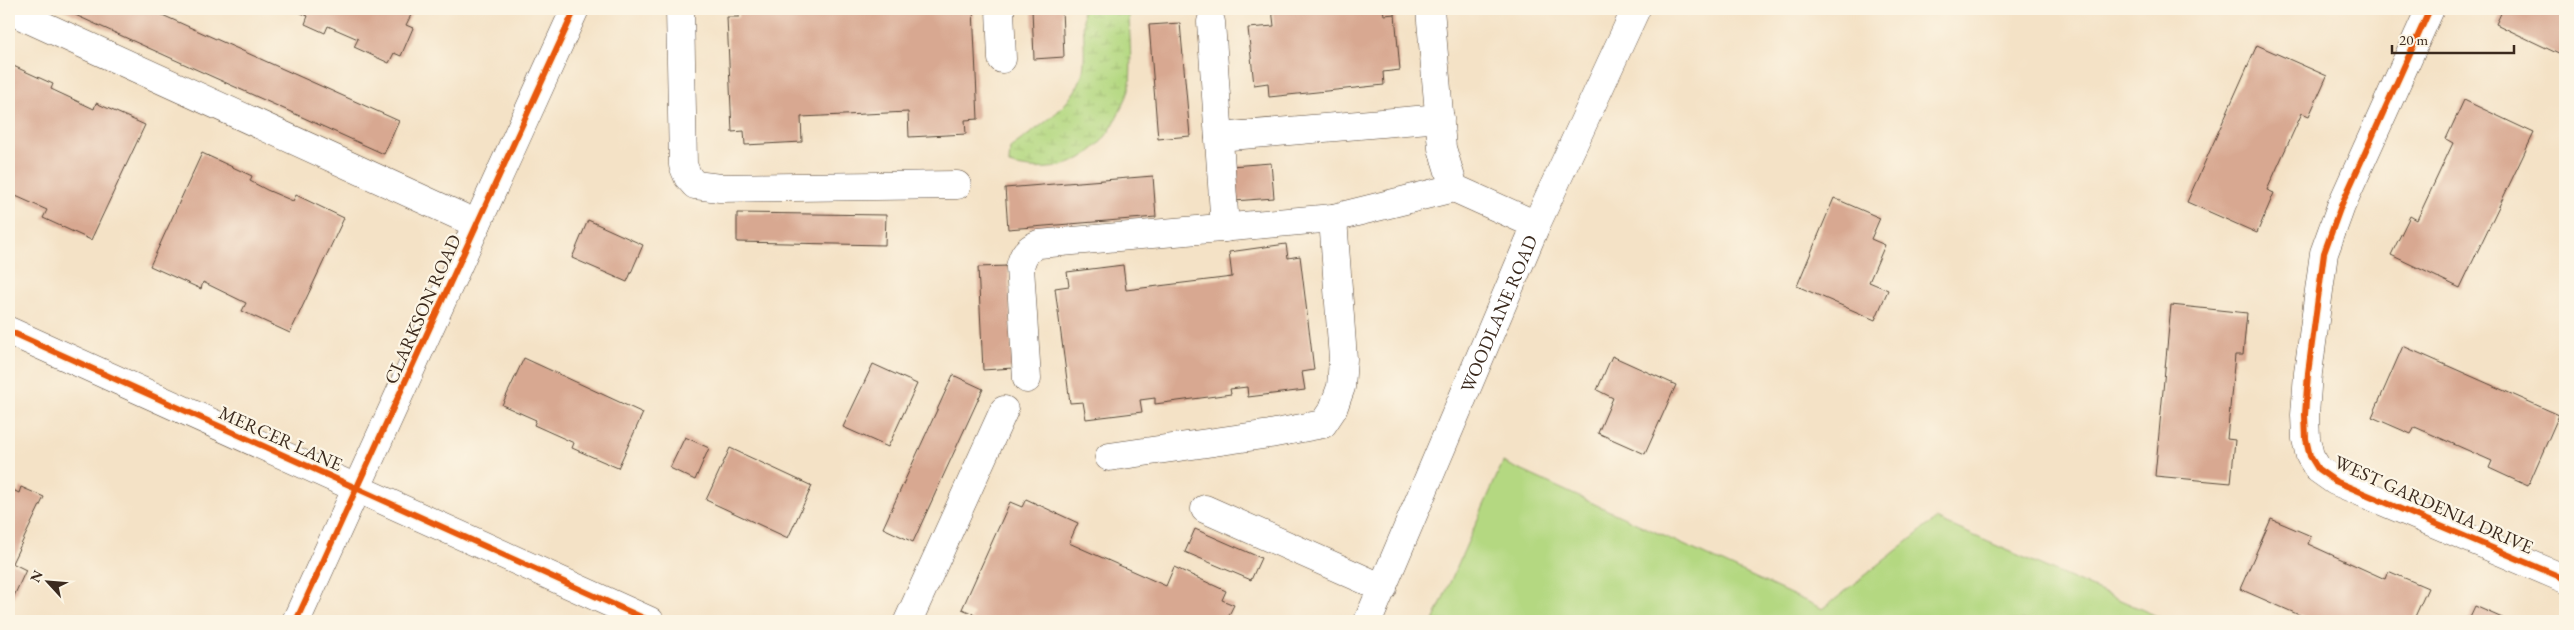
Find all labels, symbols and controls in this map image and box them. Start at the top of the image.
scale bar [2392,22,2514,54]
text: 20 m [2399,30,2428,49]
street label: CLARKSON ROAD [378,230,467,388]
street label: WOODLANE ROAD [1454,231,1543,396]
street label: MERCER LANE [215,400,347,477]
street label: WEST GARDENIA DRIVE [2330,449,2537,560]
north arrow [22,558,72,608]
text: N [26,567,47,585]

